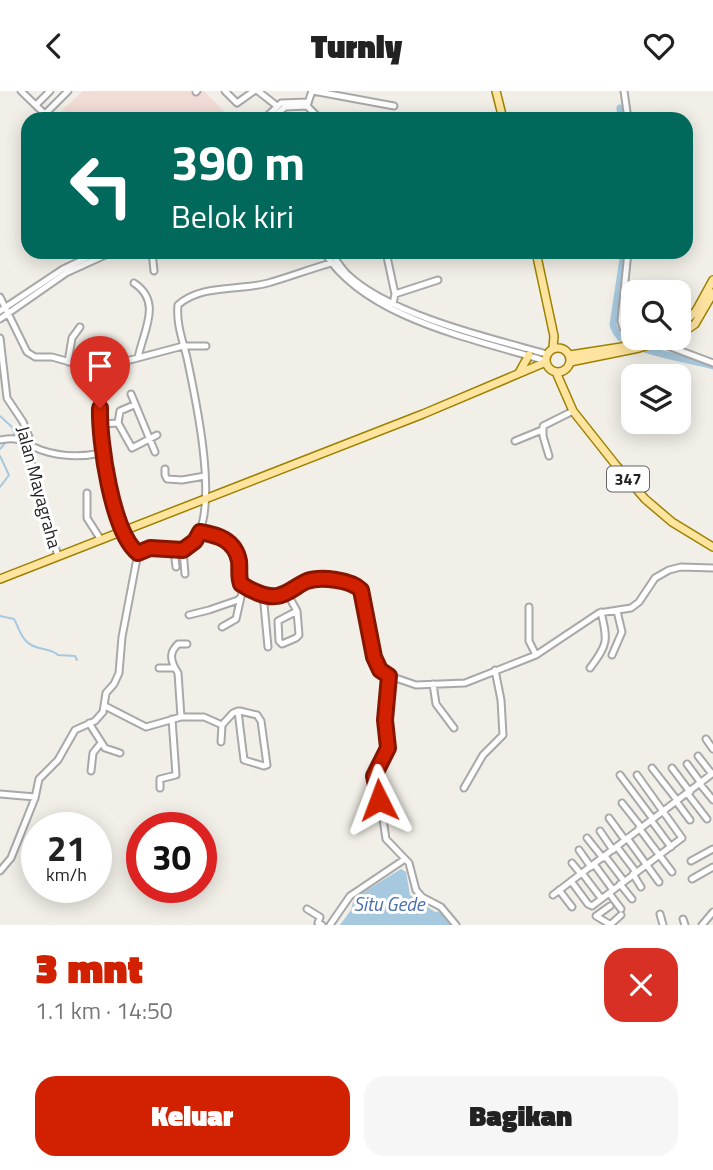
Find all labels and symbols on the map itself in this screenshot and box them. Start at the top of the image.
pin [70,336,130,408]
street label: Jalan Mayagraha [10,423,68,551]
road number: 347 [607,467,649,491]
position arrow [342,763,416,837]
speed limit sign: 30 [126,812,217,903]
water label: Situ Gede [353,889,426,918]

